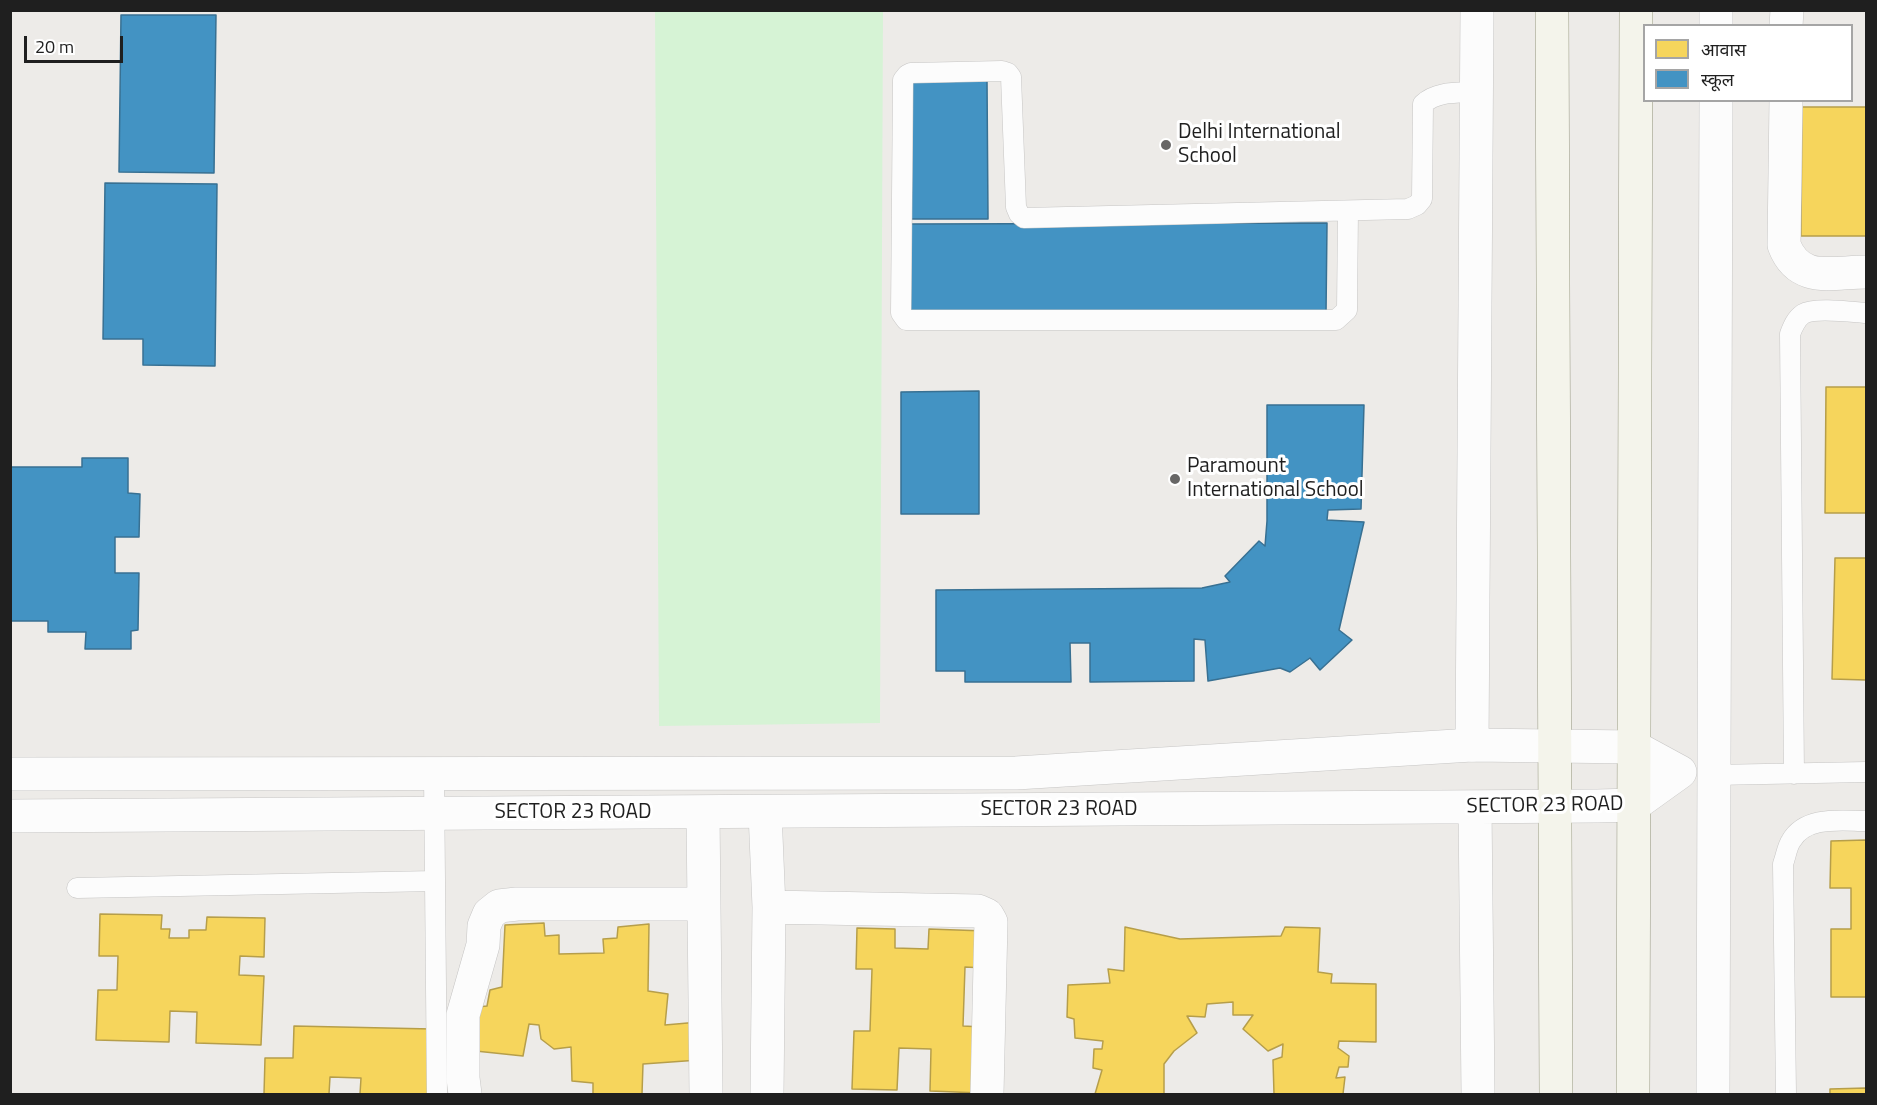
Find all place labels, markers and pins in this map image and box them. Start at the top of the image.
place label: Delhi International School [1178,120,1341,170]
marker: Delhi International School [1159,138,1173,152]
place label: Paramount International School [1187,454,1364,504]
marker: Paramount International School [1168,472,1182,486]

